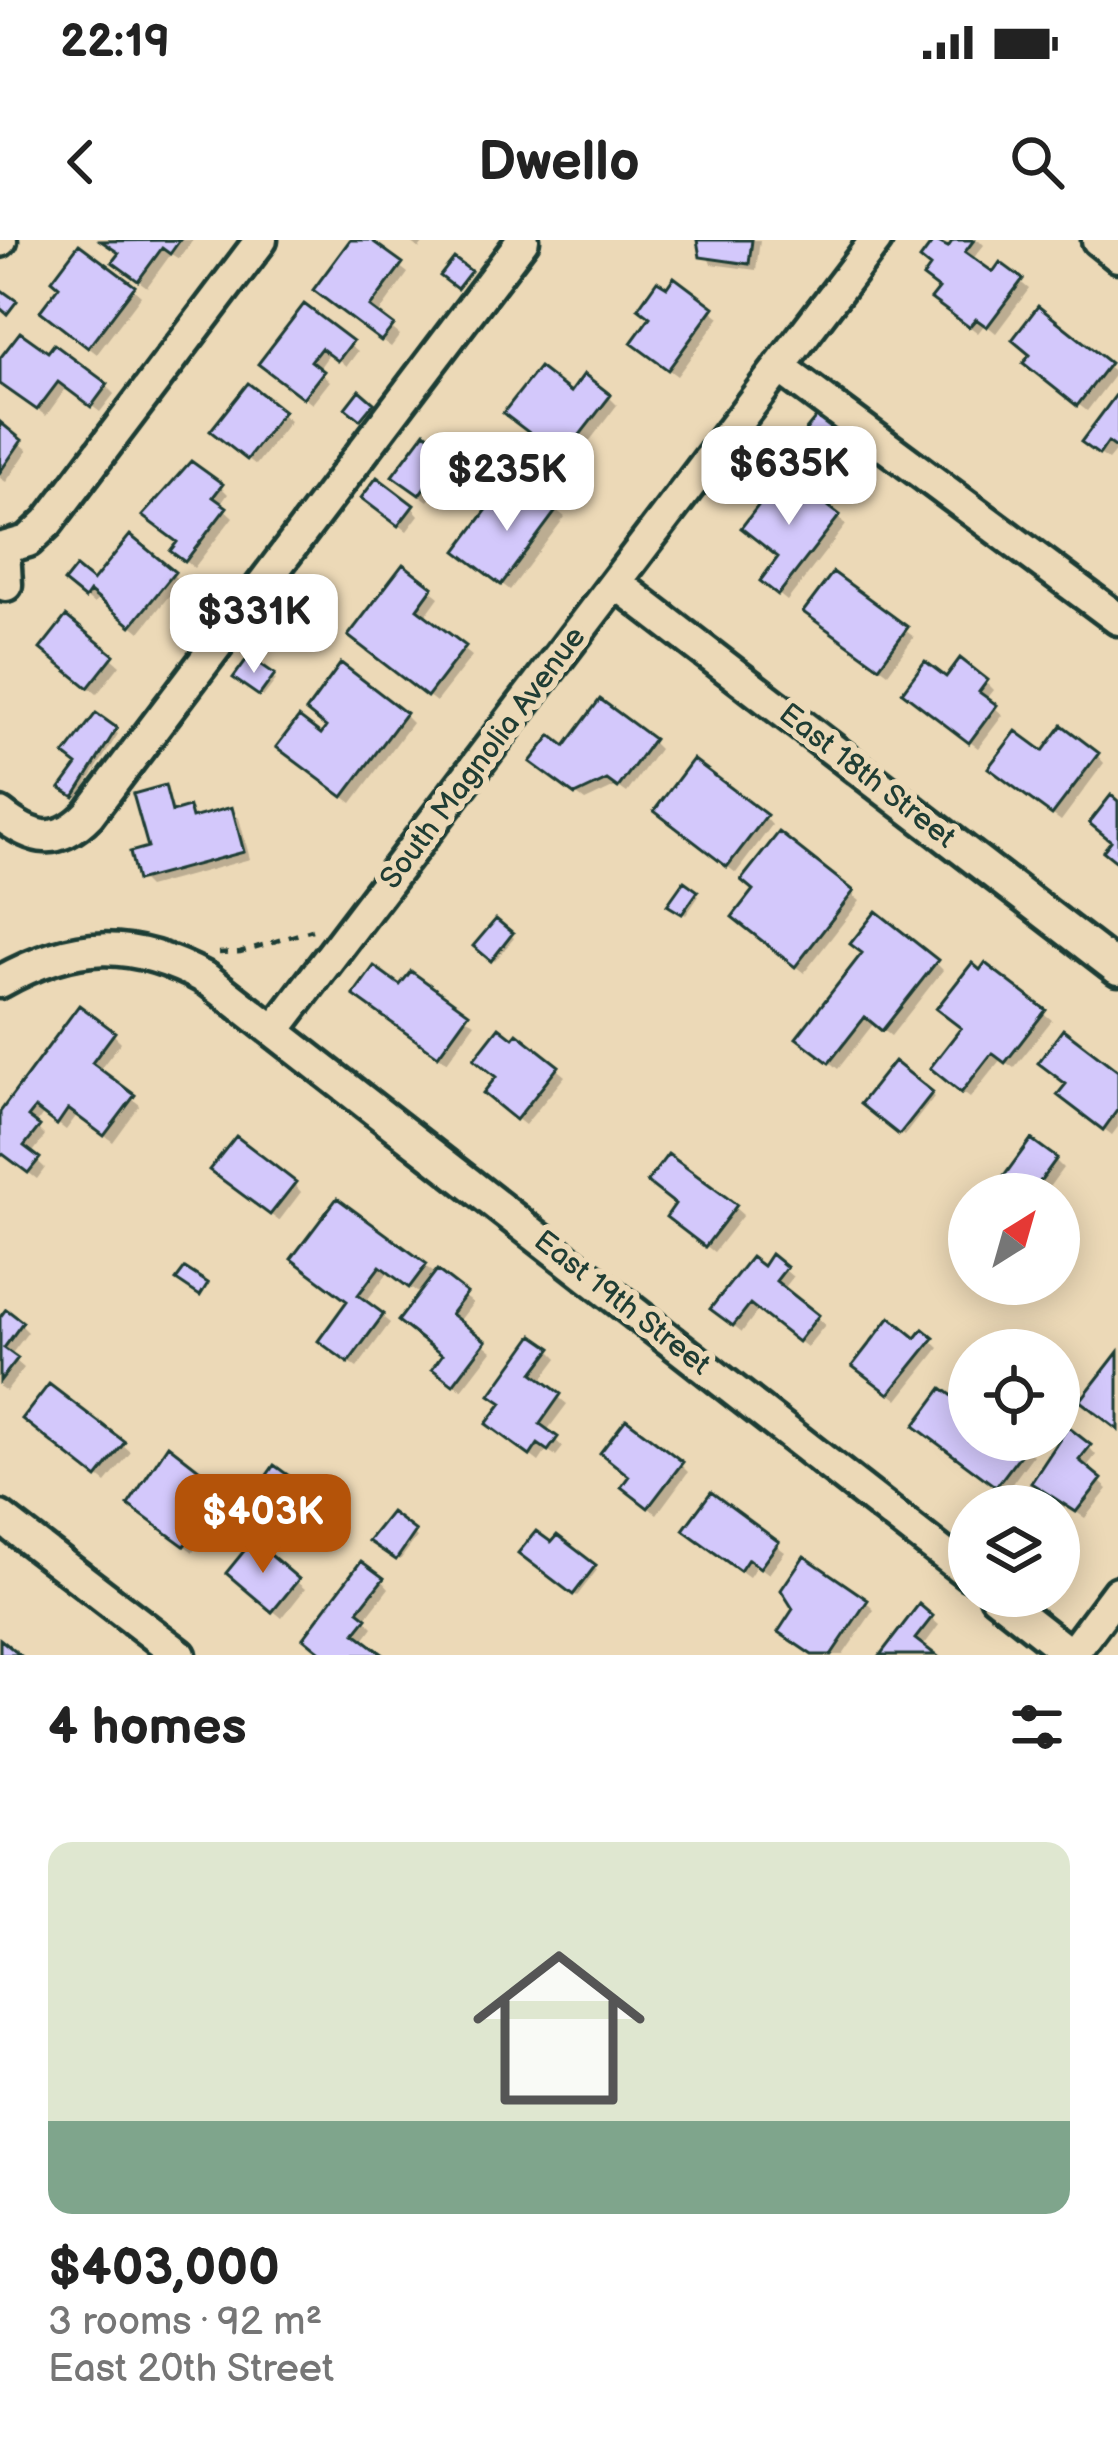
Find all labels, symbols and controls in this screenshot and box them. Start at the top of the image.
text: 22:19 [60,15,170,70]
icon: back [48,129,114,195]
icon: search [1004,129,1070,195]
text: Dwello [478,130,640,195]
pin: $635K [705,426,873,528]
pin: $235K [423,432,591,534]
text: $635K [728,441,850,488]
text: $235K [447,447,567,494]
pin: $331K [170,574,338,676]
text: $331K [197,589,311,636]
street label: South Magnolia Avenue [373,620,593,896]
street label: East 18th Street [772,696,962,856]
north arrow [948,1173,1080,1305]
map controls [948,1173,1080,1617]
street label: East 19th Street [527,1223,717,1383]
button: locate [948,1329,1080,1461]
pin: $403K [179,1474,347,1576]
button: layers [948,1485,1080,1617]
text: $403K [202,1489,324,1536]
icon: filters [1004,1694,1070,1760]
text: 4 homes [48,1697,247,1758]
icon: home [451,1920,667,2136]
text: $403,000 [48,2238,280,2299]
text: 3 rooms · 92 m² [48,2299,322,2346]
text: East 20th Street [48,2346,334,2393]

